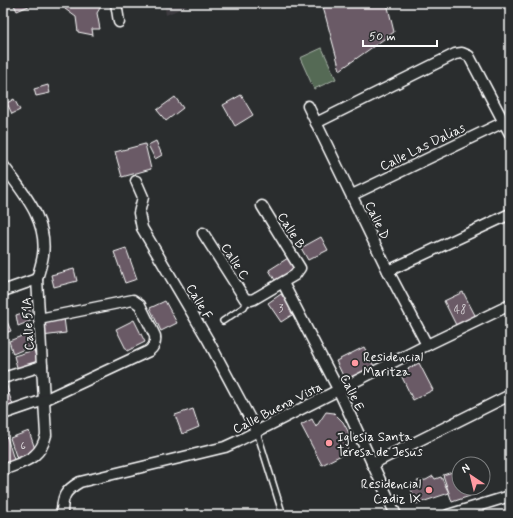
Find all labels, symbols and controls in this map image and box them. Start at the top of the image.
scale bar [363,22,437,48]
text: 50 m [369,29,396,45]
street label: Calle Las Dalias [377,119,468,175]
street label: Calle D [360,199,393,243]
street label: Calle B [273,209,308,252]
street label: Calle C [217,240,253,284]
street label: Calle F [182,281,216,323]
street label: Calle 51A [19,297,38,351]
house number: 3 [279,302,284,316]
house number: 48 [454,303,466,317]
place label: Residencial Maritza [363,349,424,381]
marker: Residencial Maritza [350,358,360,368]
street label: Calle E [335,371,368,414]
street label: Calle Buena Vista [230,378,326,438]
place label: Iglesia Santa Teresa de Jesus [337,429,423,461]
marker: Iglesia Santa Teresa de Jesus [324,438,334,448]
house number: 6 [20,439,26,453]
north arrow [451,456,491,496]
text: N [459,461,473,476]
place label: Residencial Cadiz IX [361,476,421,508]
marker: Residencial Cadiz IX [424,485,434,495]

